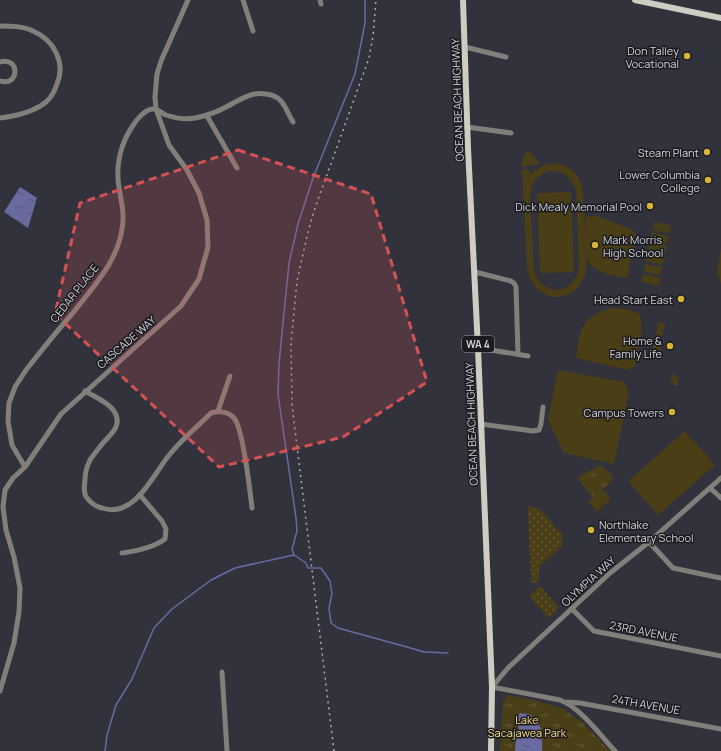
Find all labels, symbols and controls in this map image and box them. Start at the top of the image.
street label: OCEAN BEACH HIGHWAY [447,37,467,162]
place label: Don Talley Vocational [626,43,679,71]
marker: Don Talley Vocational [682,51,692,61]
place label: Steam Plant [638,145,699,160]
marker: Steam Plant [702,147,712,157]
place label: Lower Columbia College [619,167,701,195]
marker: Lower Columbia College [703,175,713,185]
place label: Dick Mealy Memorial Pool [515,199,642,214]
marker: Dick Mealy Memorial Pool [645,201,655,211]
place label: Mark Morris High School [603,232,663,260]
marker: Mark Morris High School [590,240,600,250]
street label: CEDAR PLACE [46,261,102,325]
place label: Head Start East [594,292,673,307]
marker: Head Start East [676,294,686,304]
street label: CASCADE WAY [93,312,159,372]
place label: Home & Family Life [610,333,663,361]
road number: WA 4 [462,336,494,352]
marker: Home & Family Life [665,341,675,351]
street label: OCEAN BEACH HIGHWAY [461,361,481,486]
place label: Campus Towers [584,405,664,420]
marker: Campus Towers [667,407,677,417]
place label: Northlake Elementary School [599,517,694,545]
marker: Northlake Elementary School [586,525,596,535]
street label: OLYMPIA WAY [558,552,619,609]
street label: 23RD AVENUE [608,617,680,645]
street label: 24TH AVENUE [611,691,681,717]
park label: Lake Sacajawea Park [488,712,567,740]

